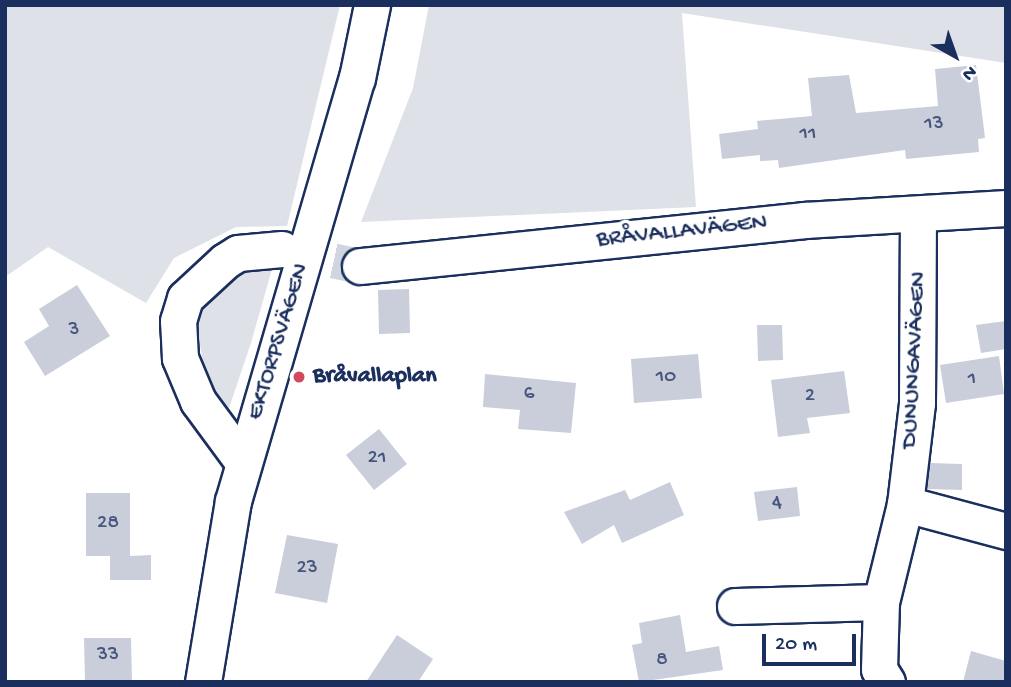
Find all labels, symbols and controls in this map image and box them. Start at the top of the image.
north arrow [920,21,990,91]
text: N [957,60,981,85]
house number: 13 [924,112,944,138]
house number: 11 [800,122,816,148]
street label: BRÅVALLAVÄGEN [595,209,769,255]
street label: EKTORPSVÄGEN [242,260,316,424]
street label: DUNUNGAVÄGEN [896,271,934,449]
house number: 3 [69,318,79,344]
place label: Bråvallaplan [313,363,437,391]
house number: 10 [656,365,676,391]
house number: 1 [968,367,976,393]
marker: Bråvallaplan [291,369,307,385]
house number: 6 [524,382,534,408]
house number: 2 [805,384,815,410]
house number: 21 [368,446,386,472]
house number: 4 [772,491,782,517]
house number: 28 [97,511,119,537]
house number: 23 [296,556,318,582]
scale bar [766,620,860,664]
text: 20 m [775,633,817,658]
house number: 33 [97,643,119,669]
house number: 8 [656,648,668,674]

